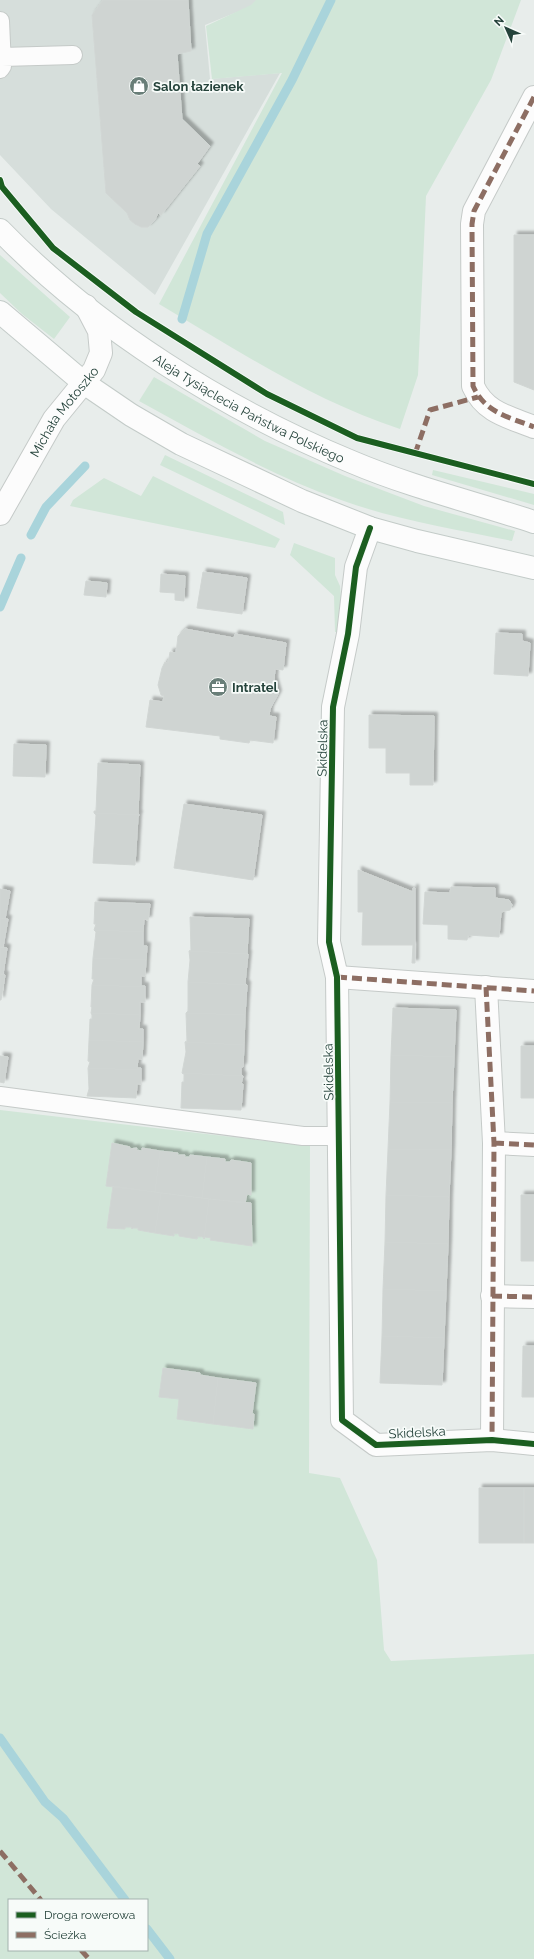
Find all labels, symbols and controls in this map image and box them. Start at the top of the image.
north arrow [486,8,526,48]
text: N [492,14,507,29]
shop icon: Salon łazienek [128,75,150,97]
place label: Salon łazienek [153,79,244,94]
street label: Aleja Tysiąclecia Państwa Polskiego [151,351,347,466]
street label: Michała Motoszko [27,363,102,460]
office icon: Intratel [207,676,229,698]
place label: Intratel [232,680,279,695]
street label: Skidelska [315,719,330,777]
street label: Skidelska [321,1043,336,1101]
street label: Skidelska [388,1424,446,1441]
legend [8,1899,148,1951]
text: Droga rowerowa [44,1908,135,1922]
text: Ścieżka [44,1928,86,1942]

